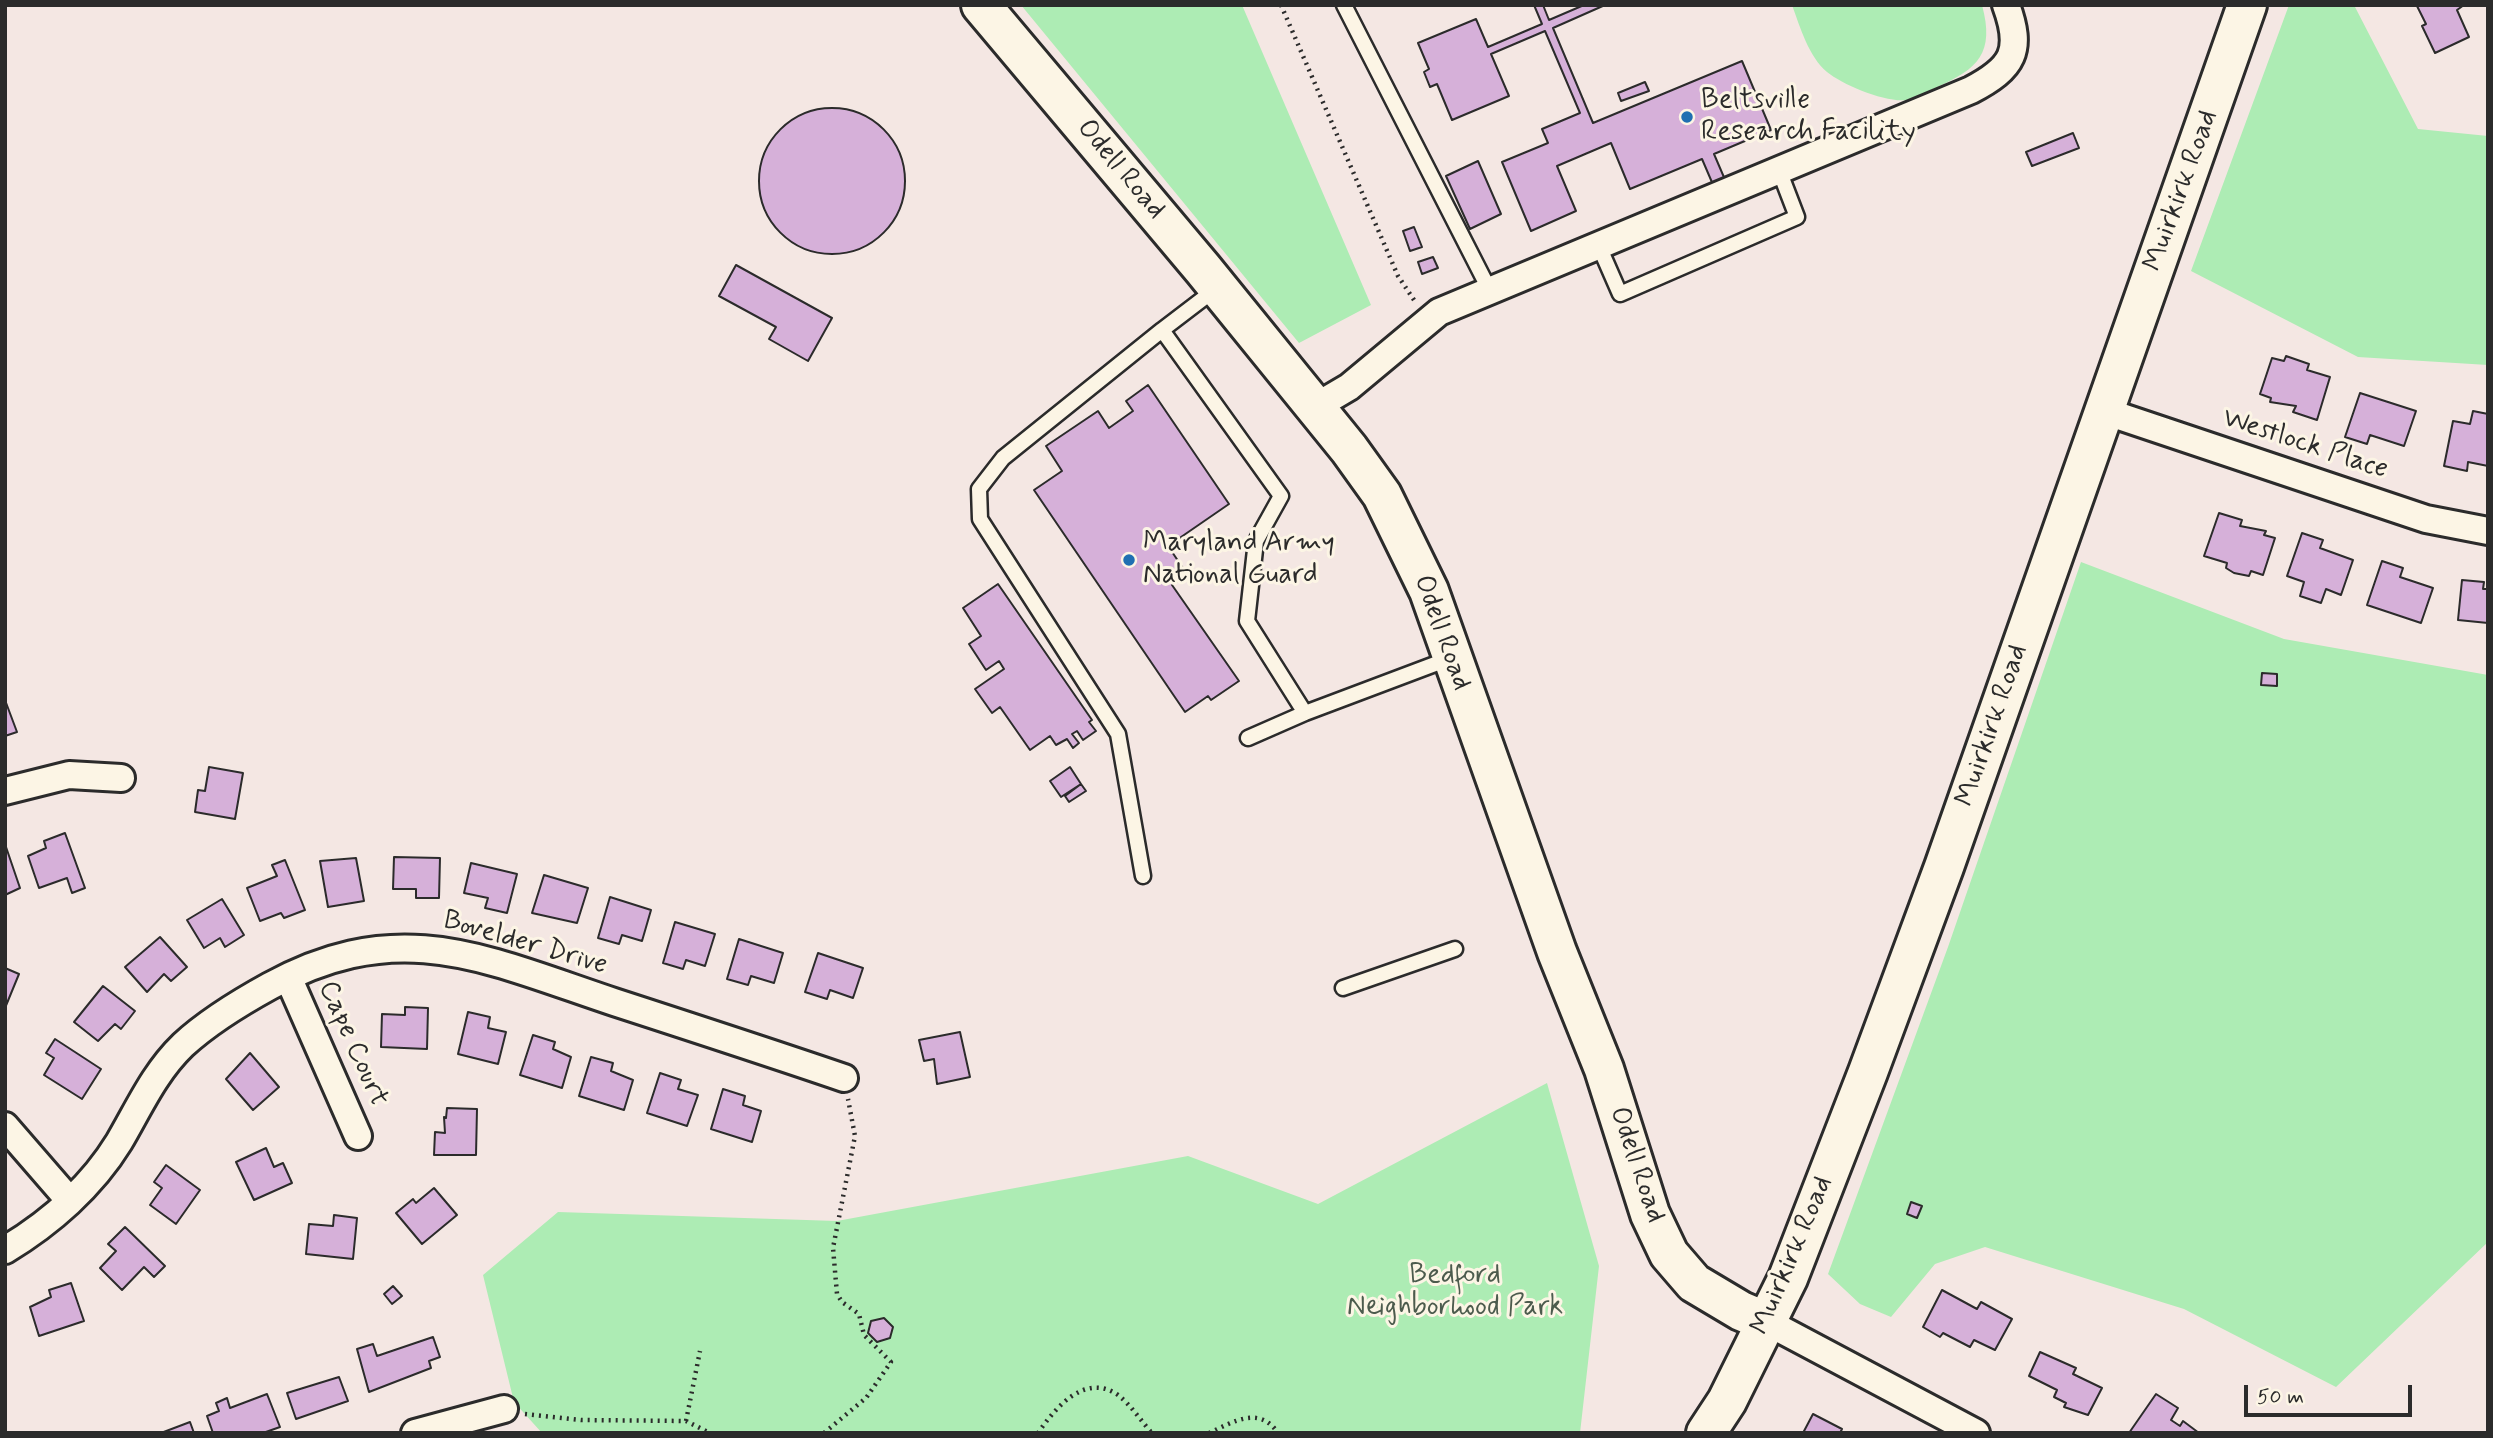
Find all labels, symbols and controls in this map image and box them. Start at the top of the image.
place label: Beltsville Research Facility [1701,84,1916,150]
street label: Muirkirk Road [2137,106,2227,276]
marker: Beltsville Research Facility [1679,109,1695,125]
street label: Odell Road [1068,113,1172,227]
street label: Westlock Place [2218,402,2392,488]
place label: Maryland Army National Guard [1143,527,1335,593]
marker: Maryland Army National Guard [1121,552,1137,568]
street label: Odell Road [1405,571,1477,695]
street label: Muirkirk Road [1950,641,2036,811]
street label: Bovelder Drive [439,905,611,983]
street label: Cape Court [309,976,395,1112]
street label: Odell Road [1601,1103,1671,1227]
street label: Muirkirk Road [1745,1172,1841,1340]
park label: Bedford Neighborhood Park [1347,1259,1563,1325]
scale bar [2248,1372,2416,1416]
text: 50 m [2257,1383,2304,1411]

